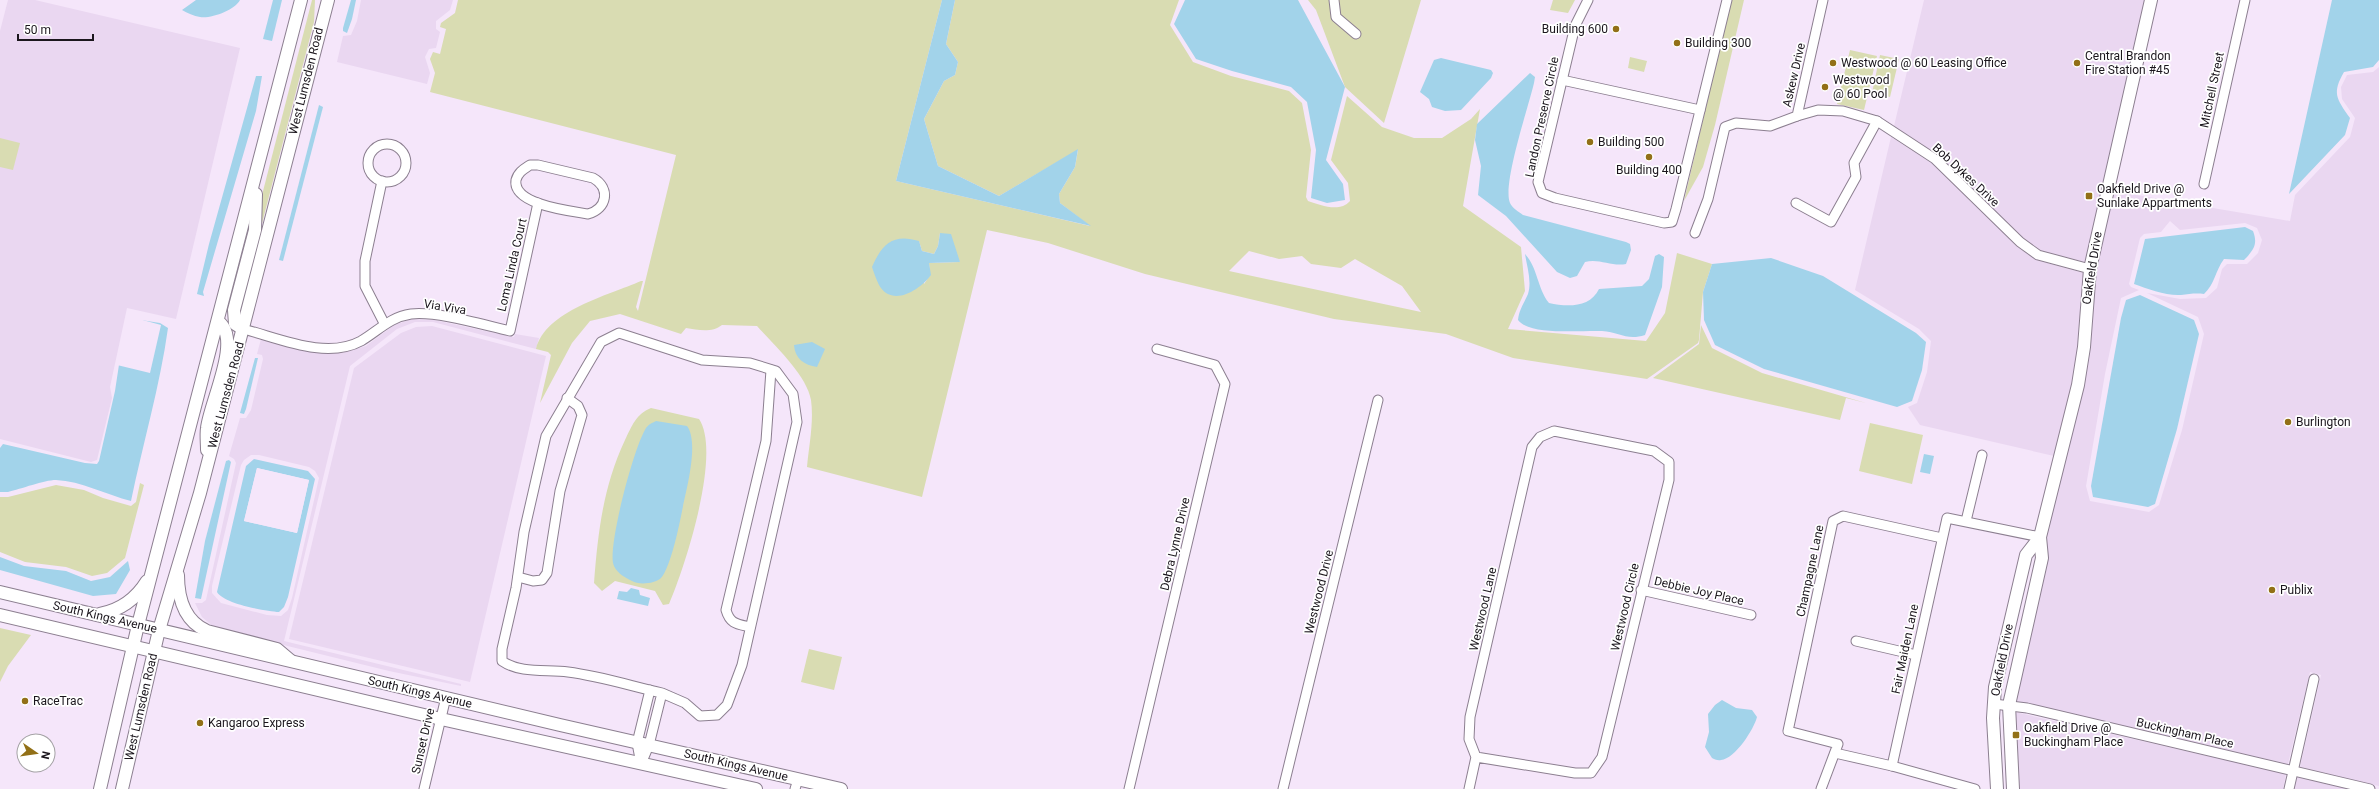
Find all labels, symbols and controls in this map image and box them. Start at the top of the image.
scale bar [18,16,93,42]
place label: Building 600 [1542,22,1608,36]
text: 50 m [24,23,51,37]
marker: Building 600 [1611,24,1621,34]
street label: West Lumsden Road [286,26,326,136]
place label: Building 300 [1685,36,1751,50]
marker: Building 300 [1672,38,1682,48]
street label: Askew Drive [1780,42,1808,108]
place label: Central Brandon Fire Station #45 [2085,49,2171,77]
street label: Mitchell Street [2197,51,2227,129]
street label: Landon Preserve Circle [1522,55,1562,179]
place label: Westwood @ 60 Leasing Office [1841,56,2007,70]
marker: Westwood @ 60 Leasing Office [1828,58,1838,68]
marker: Central Brandon Fire Station #45 [2072,58,2082,68]
place label: Westwood @ 60 Pool [1833,73,1889,101]
marker: Westwood @ 60 Pool [1820,82,1830,92]
place label: Building 500 [1598,135,1664,149]
marker: Building 500 [1585,137,1595,147]
street label: Bob Dykes Drive [1930,141,2002,209]
marker: Building 400 [1644,152,1654,162]
place label: Building 400 [1616,163,1682,177]
place label: Oakfield Drive @ Sunlake Appartments [2097,182,2212,210]
marker: Oakfield Drive @ Sunlake Appartments [2084,191,2094,201]
street label: Loma Linda Court [494,217,530,313]
street label: Oakfield Drive [2079,231,2105,305]
street label: Via Viva [423,297,467,317]
street label: West Lumsden Road [205,340,247,450]
place label: Burlington [2296,415,2351,429]
marker: Burlington [2283,417,2293,427]
street label: Debra Lynne Drive [1157,496,1193,592]
street label: Champagne Lane [1793,524,1827,618]
street label: Westwood Drive [1302,548,1336,636]
street label: Westwood Circle [1608,562,1642,652]
street label: Westwood Lane [1467,566,1499,652]
street label: Debbie Joy Place [1653,574,1745,608]
place label: Publix [2280,583,2313,597]
marker: Publix [2267,585,2277,595]
street label: South Kings Avenue [52,598,158,636]
street label: Fair Maiden Lane [1889,603,1921,695]
street label: Oakfield Drive [1988,623,2016,697]
street label: West Lumsden Road [122,652,160,762]
street label: South Kings Avenue [367,673,473,711]
place label: RaceTrac [33,694,83,708]
marker: RaceTrac [20,696,30,706]
street label: Sunset Drive [409,707,437,775]
street label: Buckingham Place [2135,715,2235,751]
place label: Kangaroo Express [208,716,305,730]
marker: Kangaroo Express [195,718,205,728]
place label: Oakfield Drive @ Buckingham Place [2024,721,2123,749]
marker: Oakfield Drive @ Buckingham Place [2011,730,2021,740]
north arrow [16,733,56,773]
street label: South Kings Avenue [683,746,789,784]
text: N [38,750,52,761]

